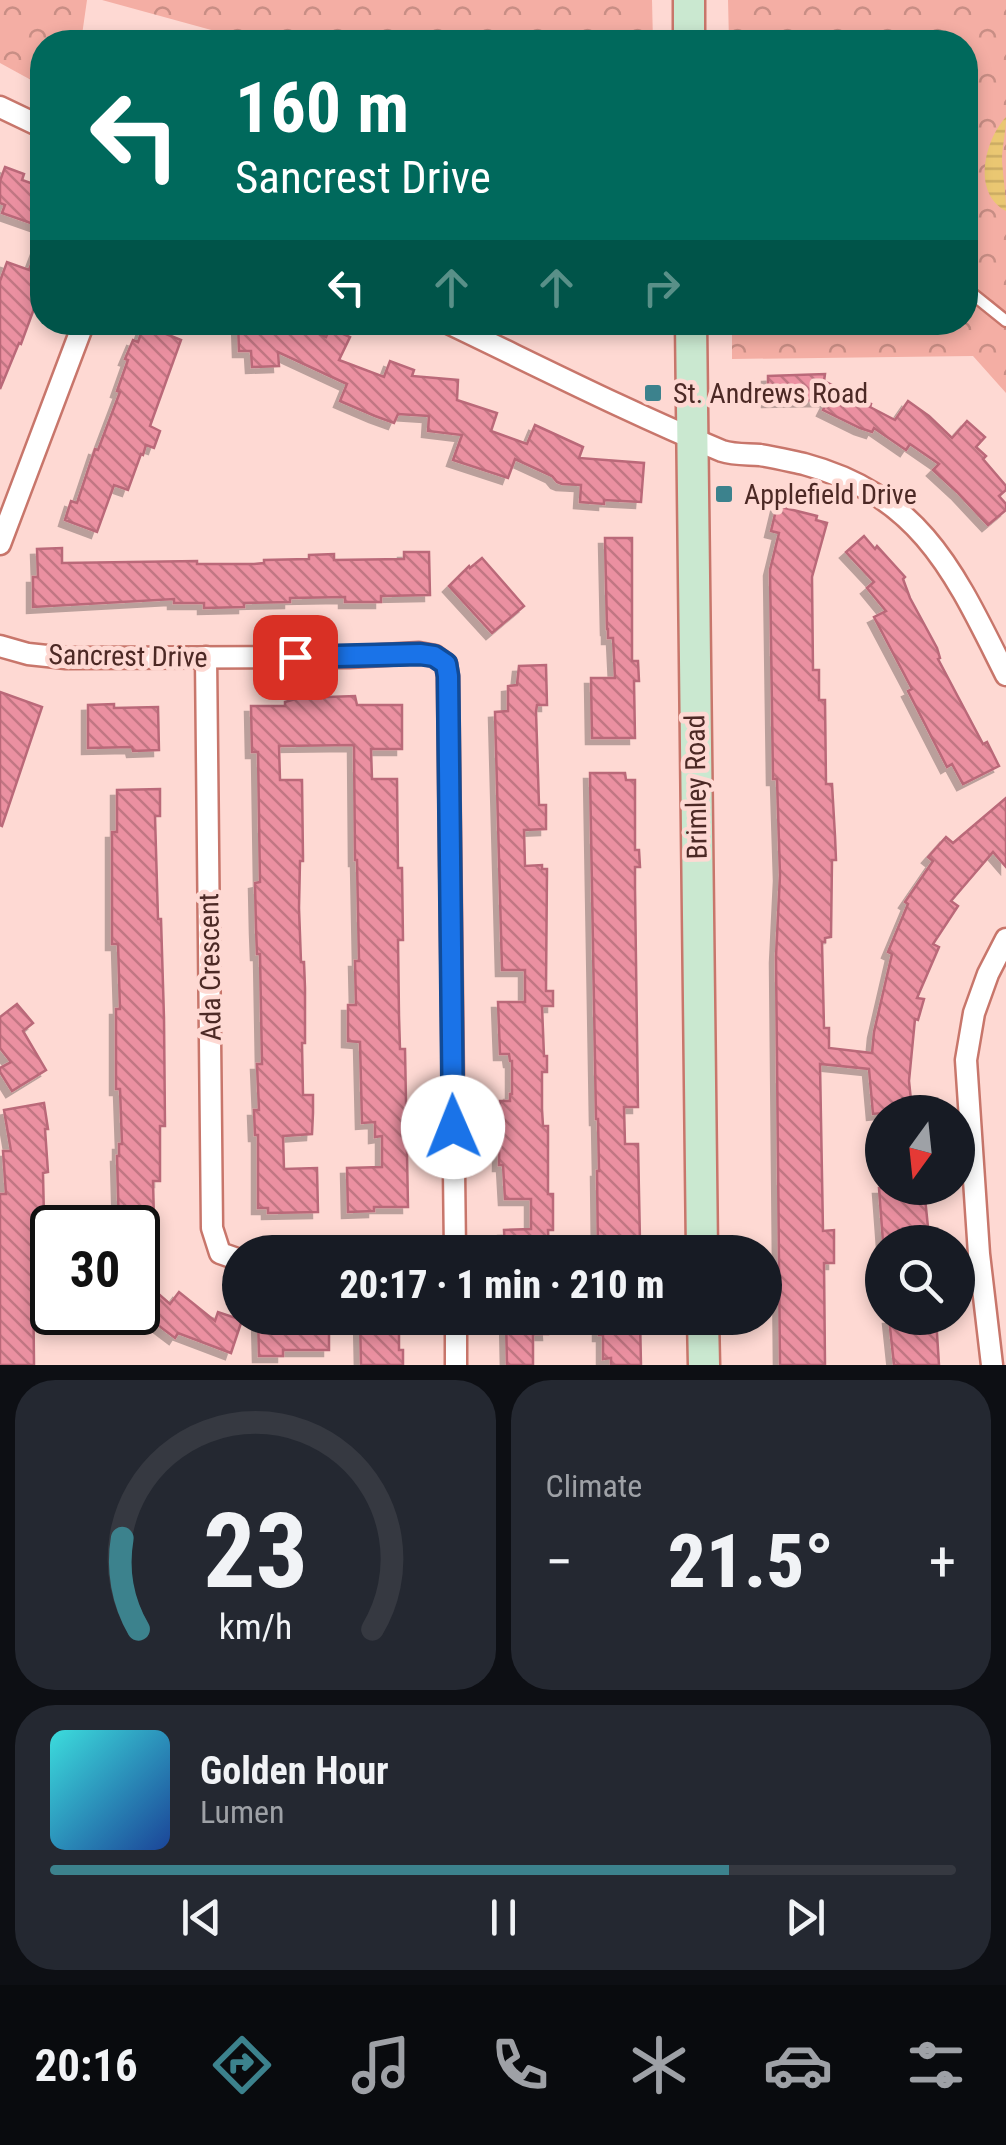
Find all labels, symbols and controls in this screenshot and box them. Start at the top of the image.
text: 160 m [235,67,409,149]
icon: left [70,70,200,200]
text: Sancrest Drive [235,151,491,204]
icon: left [319,260,374,315]
icon: ahead [424,260,479,315]
icon: ahead [529,260,584,315]
icon: right [634,260,689,315]
place label: St. Andrews Road [673,377,868,410]
marker: St. Andrews Road [642,382,664,404]
place label: Applefield Drive [744,478,917,511]
marker: Applefield Drive [713,483,735,505]
pin [253,615,338,700]
icon: arrive [268,630,323,685]
street label: Sancrest Drive [48,638,208,674]
street label: Brimley Road [678,714,714,860]
street label: Ada Crescent [192,893,228,1041]
position arrow [401,1075,505,1179]
north arrow [865,1095,975,1205]
map controls [865,1095,975,1335]
speed limit sign: 30 [30,1205,160,1335]
button: search [865,1225,975,1335]
text: 20:17 · 1 min · 210 m [340,1263,664,1307]
text: Climate [546,1467,642,1505]
text: 23 [203,1491,308,1612]
text: 21.5° [668,1517,834,1605]
text: − [546,1530,573,1594]
text: + [929,1530,956,1594]
text: km/h [218,1606,292,1648]
text: Golden Hour [200,1749,389,1793]
text: Lumen [200,1793,285,1831]
icon: previous [174,1890,229,1945]
icon: pause [476,1890,531,1945]
icon: next [778,1890,833,1945]
icon: directions [207,2030,277,2100]
icon: music [346,2030,416,2100]
icon: phone [485,2030,555,2100]
icon: climate [624,2030,694,2100]
icon: car [763,2030,833,2100]
icon: filters [901,2030,971,2100]
text: 20:16 [34,2039,138,2092]

